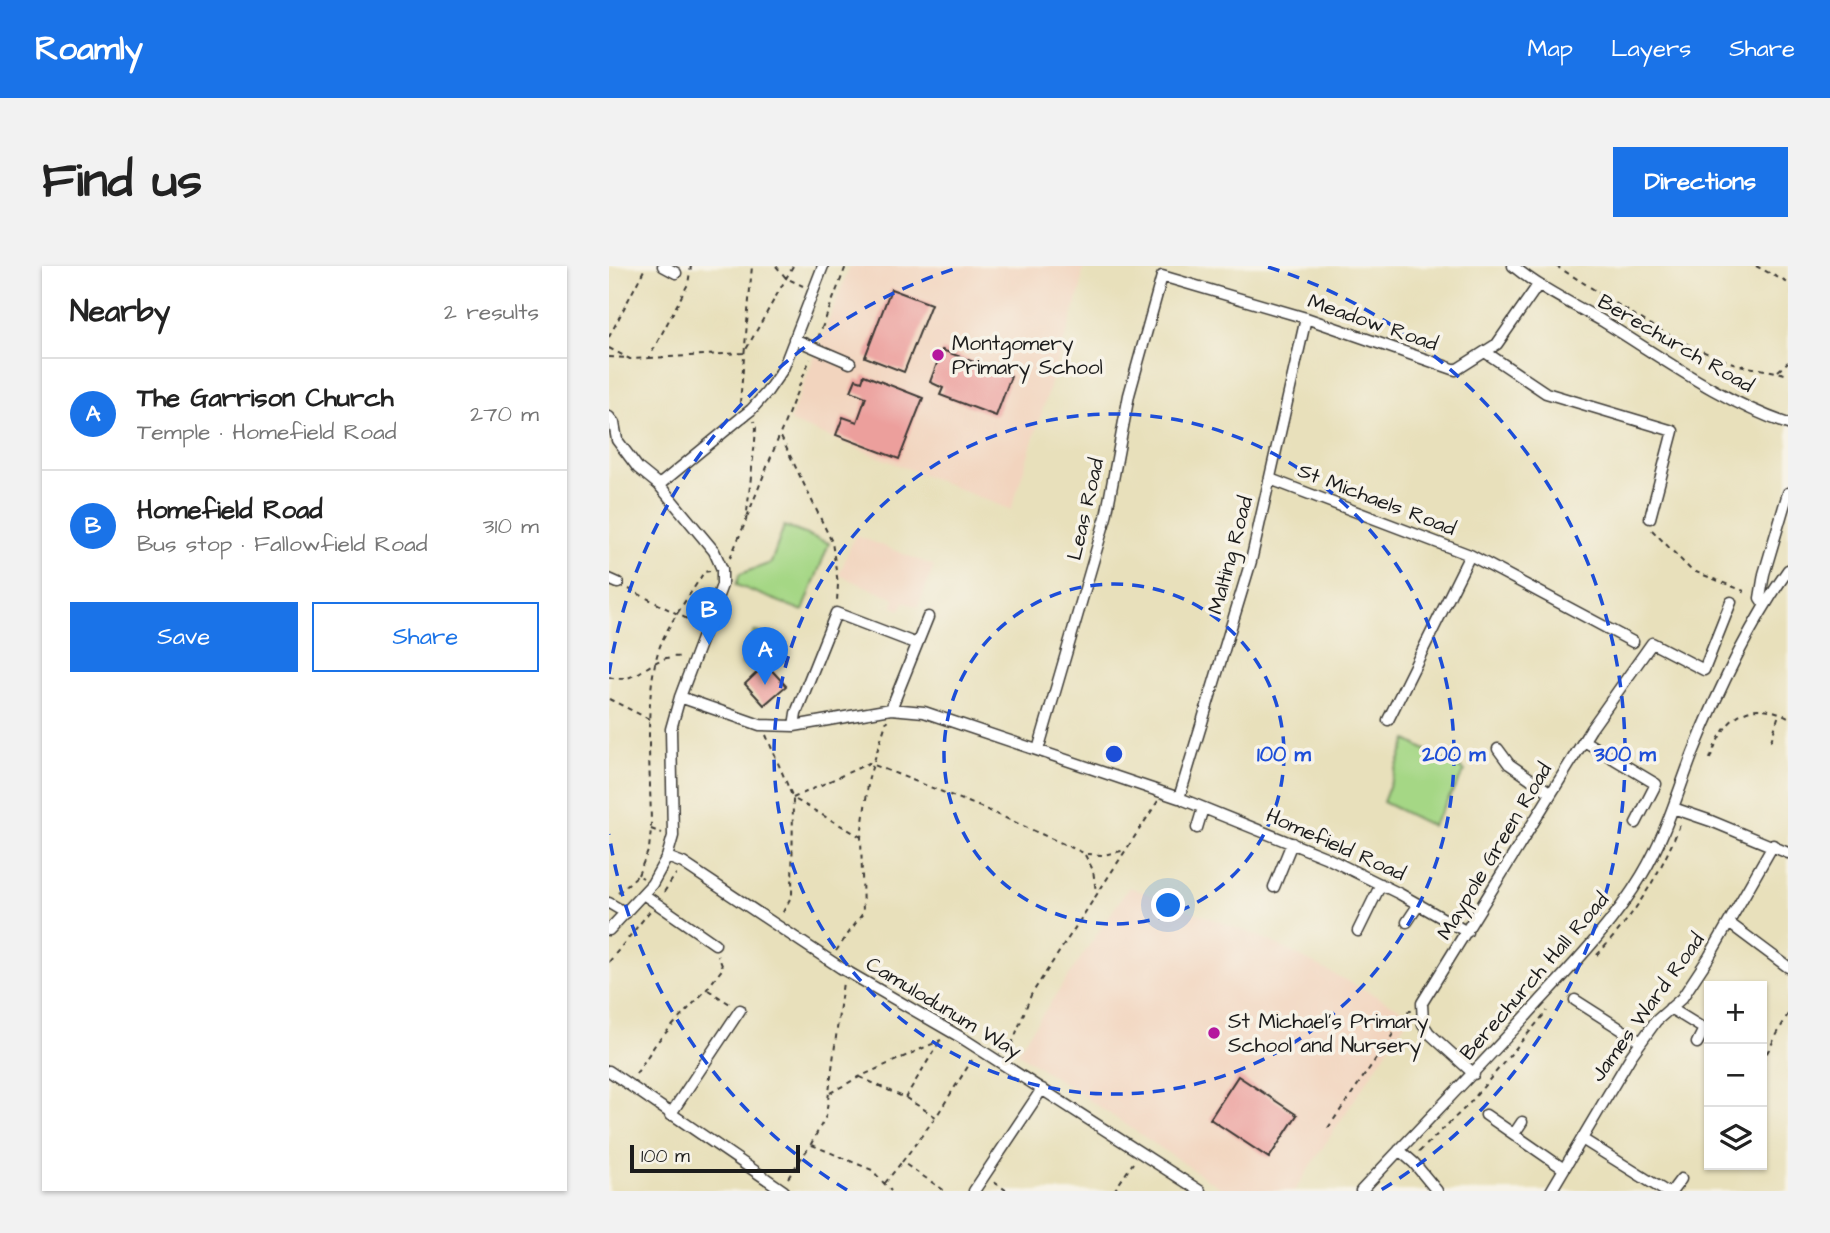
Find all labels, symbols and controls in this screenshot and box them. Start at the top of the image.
text: Roamly [35,26,143,72]
text: Map [1528,32,1573,66]
text: Layers [1611,32,1691,66]
text: Share [1729,32,1795,66]
button: Directions [1613,147,1788,217]
text: Find us [42,148,202,216]
street label: Meadow Road [1304,287,1442,358]
street label: Berechurch Road [1592,287,1759,400]
text: Nearby [70,291,170,333]
text: 2 results [444,296,539,328]
place label: Montgomery Primary School [952,329,1103,384]
marker: Montgomery Primary School [930,347,946,363]
text: The Garrison Church [137,380,394,416]
text: A [86,398,100,430]
text: 270 m [470,398,539,430]
text: Temple · Homefield Road [137,416,396,448]
street label: Leas Road [1060,455,1111,563]
street label: St Michaels Road [1294,456,1460,543]
text: Homefield Road [137,492,323,528]
street label: Malting Road [1201,493,1262,618]
text: B [85,510,101,542]
text: 310 m [483,510,539,542]
text: Bus stop · Fallowfield Road [137,528,427,560]
pin: B [686,587,732,645]
button: Save [70,602,298,672]
button: Share [312,602,539,672]
pin: A [742,627,788,685]
text: 100 m [1257,740,1312,769]
text: 200 m [1421,740,1486,769]
text: 300 m [1593,740,1657,769]
centre of rings [1102,742,1126,766]
street label: Maypole Green Road [1430,757,1561,946]
street label: Homefield Road [1261,801,1410,888]
street label: Berechurch Hall Road [1453,886,1616,1067]
your location [1151,888,1185,922]
street label: James Ward Road [1583,927,1712,1088]
street label: Camulodunum Way [859,949,1027,1067]
map controls [1704,981,1767,1170]
button: + [1704,981,1767,1044]
place label: St Michael's Primary School and Nursery [1228,1007,1429,1062]
marker: St Michael's Primary School and Nursery [1206,1025,1222,1041]
button: − [1704,1044,1767,1107]
button: layers [1704,1107,1767,1170]
scale bar [630,1142,800,1174]
text: 100 m [641,1143,690,1170]

